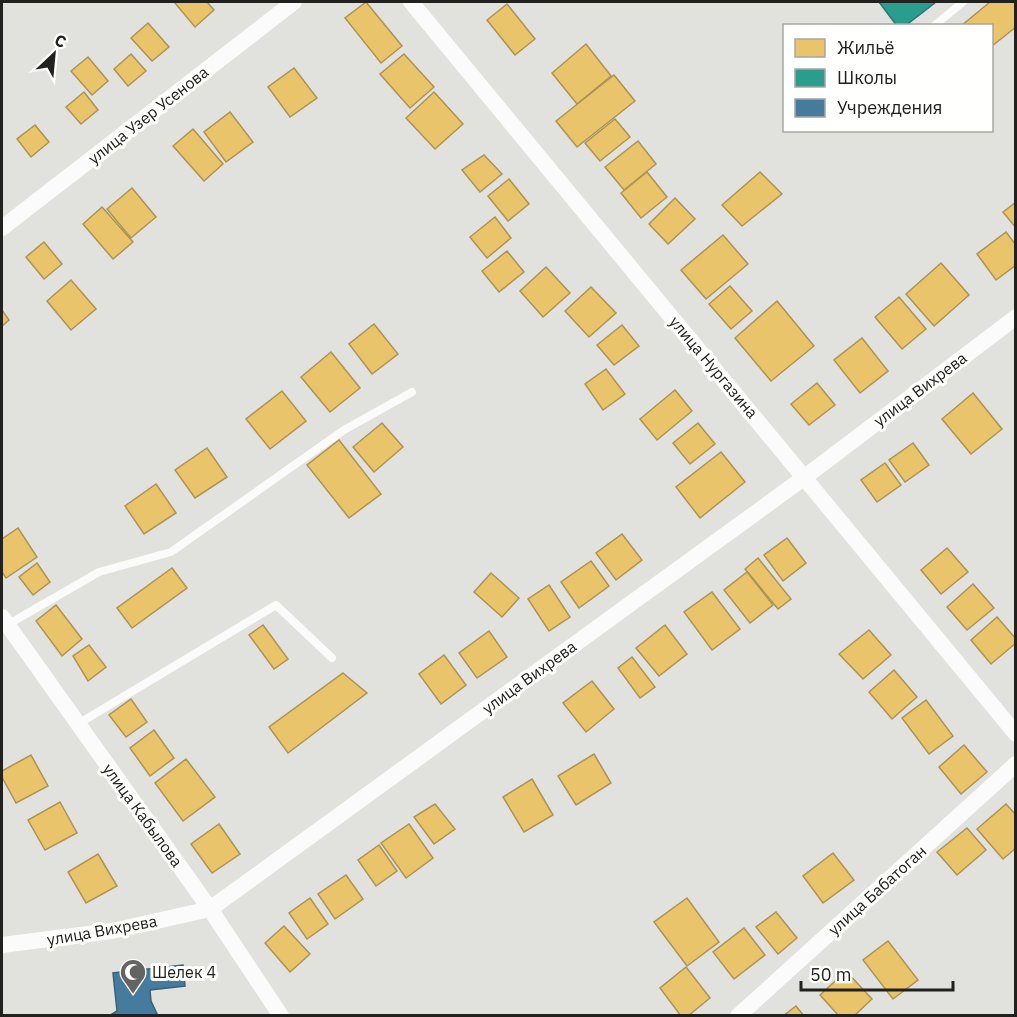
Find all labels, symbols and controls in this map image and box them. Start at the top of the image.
north arrow [24,24,84,84]
legend [783,24,993,132]
text: С [52,29,70,52]
text: Жильё [837,36,895,59]
street label: улица Узер Усенова [84,61,213,168]
text: Школы [837,66,897,89]
text: Учреждения [837,96,942,119]
street label: улица Нургазина [665,312,763,423]
street label: улица Вихрева [869,347,971,431]
street label: улица Вихрева [478,636,580,718]
street label: улица Кабылова [99,759,188,871]
street label: улица Бабатоган [824,841,930,939]
street label: улица Вихрева [45,910,159,950]
scale bar [801,954,952,992]
mosque icon: Шелек 4 [118,957,148,995]
place label: Шелек 4 [152,962,216,982]
text: 50 m [810,963,852,986]

